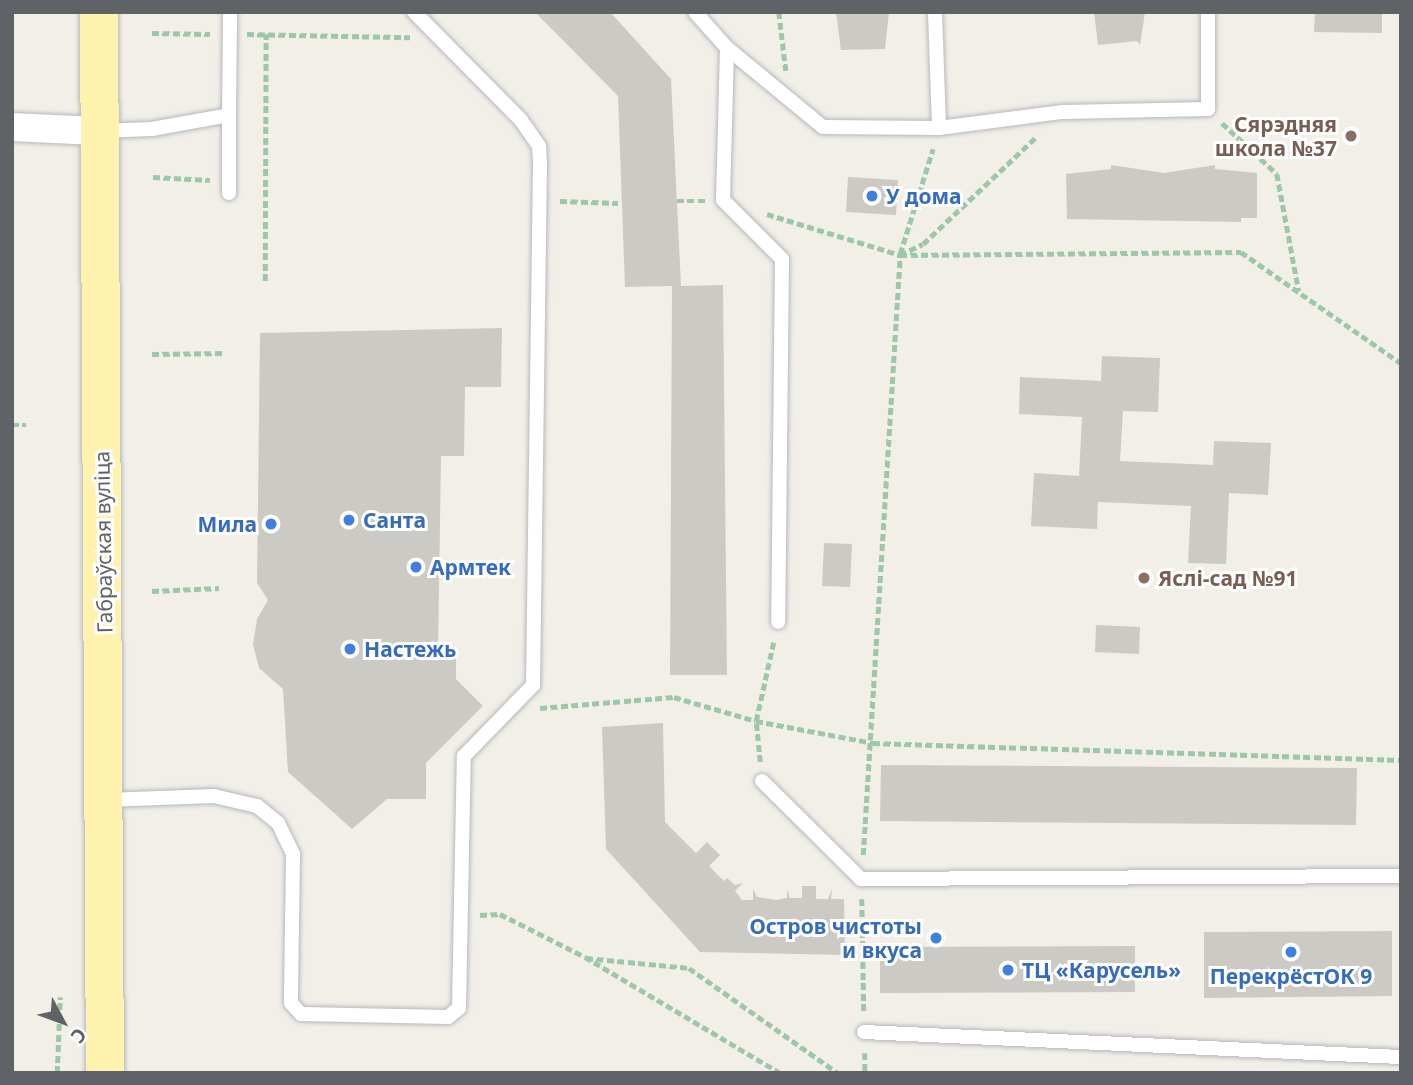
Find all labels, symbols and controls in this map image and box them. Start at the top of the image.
place label: Сярэдняя школа №37 [1215,111,1337,161]
marker: Сярэдняя школа №37 [1343,128,1359,144]
place label: У дома [886,183,962,209]
marker: У дома [864,188,880,204]
street label: Габраўская вуліца [89,451,117,633]
place label: Санта [363,507,426,533]
place label: Мила [197,511,257,537]
marker: Санта [341,512,357,528]
marker: Мила [263,516,279,532]
place label: Армтек [430,554,511,580]
marker: Армтек [408,559,424,575]
place label: Яслі-сад №91 [1158,565,1298,591]
marker: Яслі-сад №91 [1136,570,1152,586]
place label: Настежь [364,636,457,662]
marker: Настежь [342,641,358,657]
place label: Остров чистоты и вкуса [749,913,922,963]
marker: Остров чистоты и вкуса [928,930,944,946]
marker: ПерекрёстОК 9 [1283,944,1299,960]
place label: ТЦ «Карусель» [1022,957,1181,983]
marker: ТЦ «Карусель» [1000,962,1016,978]
place label: ПерекрёстОК 9 [1210,963,1372,989]
north arrow [28,987,98,1057]
text: С [65,1023,93,1049]

